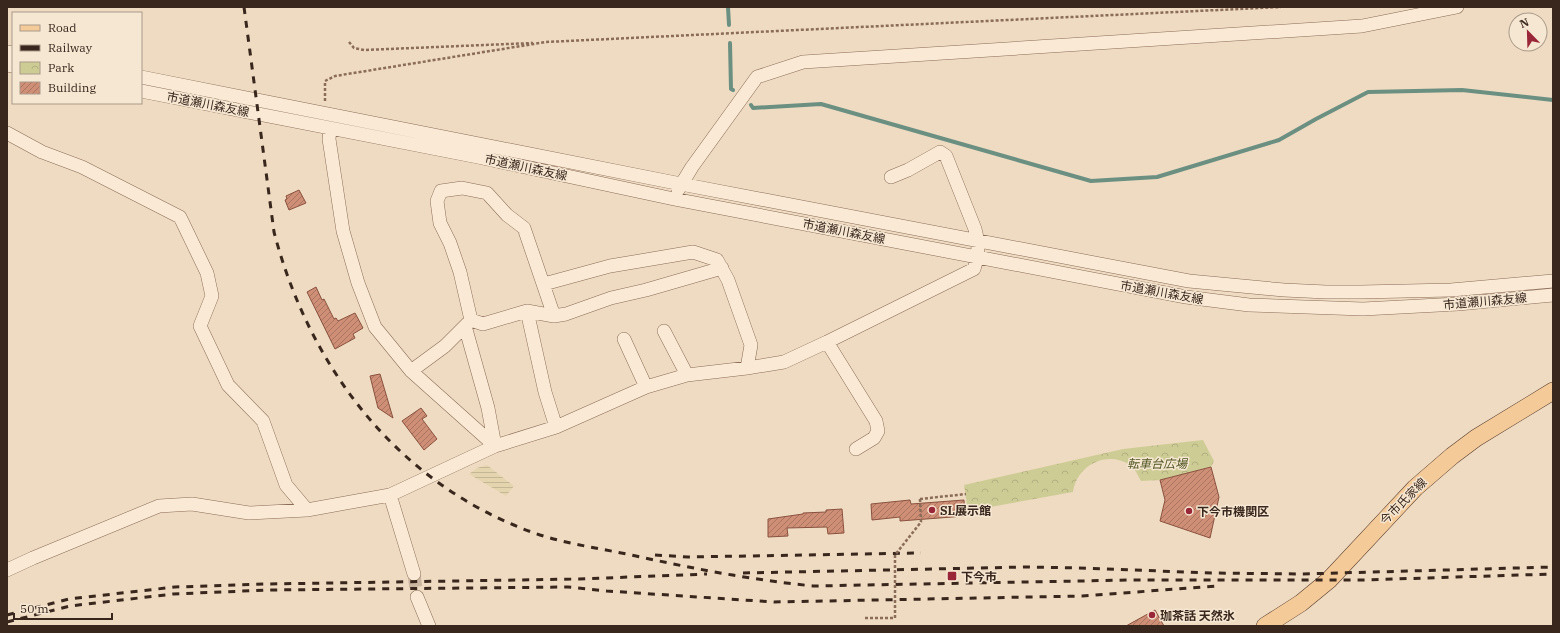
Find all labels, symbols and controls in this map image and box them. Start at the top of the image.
legend [12,12,142,104]
north arrow [1508,12,1548,52]
text: N [1517,15,1531,31]
text: Road [48,20,77,35]
text: Railway [48,40,93,55]
text: Park [48,60,74,75]
text: Building [48,80,96,95]
street label: 市道瀬川森友線 [165,89,251,119]
street label: 市道瀬川森友線 [483,151,569,183]
street label: 市道瀬川森友線 [801,216,887,246]
street label: 市道瀬川森友線 [1119,277,1205,307]
street label: 市道瀬川森友線 [1442,290,1528,312]
park label: 転車台広場 [1127,456,1189,471]
street label: 今市氏家線 [1376,474,1430,528]
place label: SL展示館 [940,503,991,518]
place label: 下今市機関区 [1197,504,1269,519]
marker: SL展示館 [927,505,937,515]
marker: 下今市機関区 [1184,506,1194,516]
place label: 下今市 [961,569,997,584]
marker: 下今市 [946,570,958,582]
scale bar [14,595,112,621]
text: 50 m [20,601,49,616]
place label: 珈茶話 天然氷 [1160,608,1235,623]
marker: 珈茶話 天然氷 [1147,610,1157,620]

